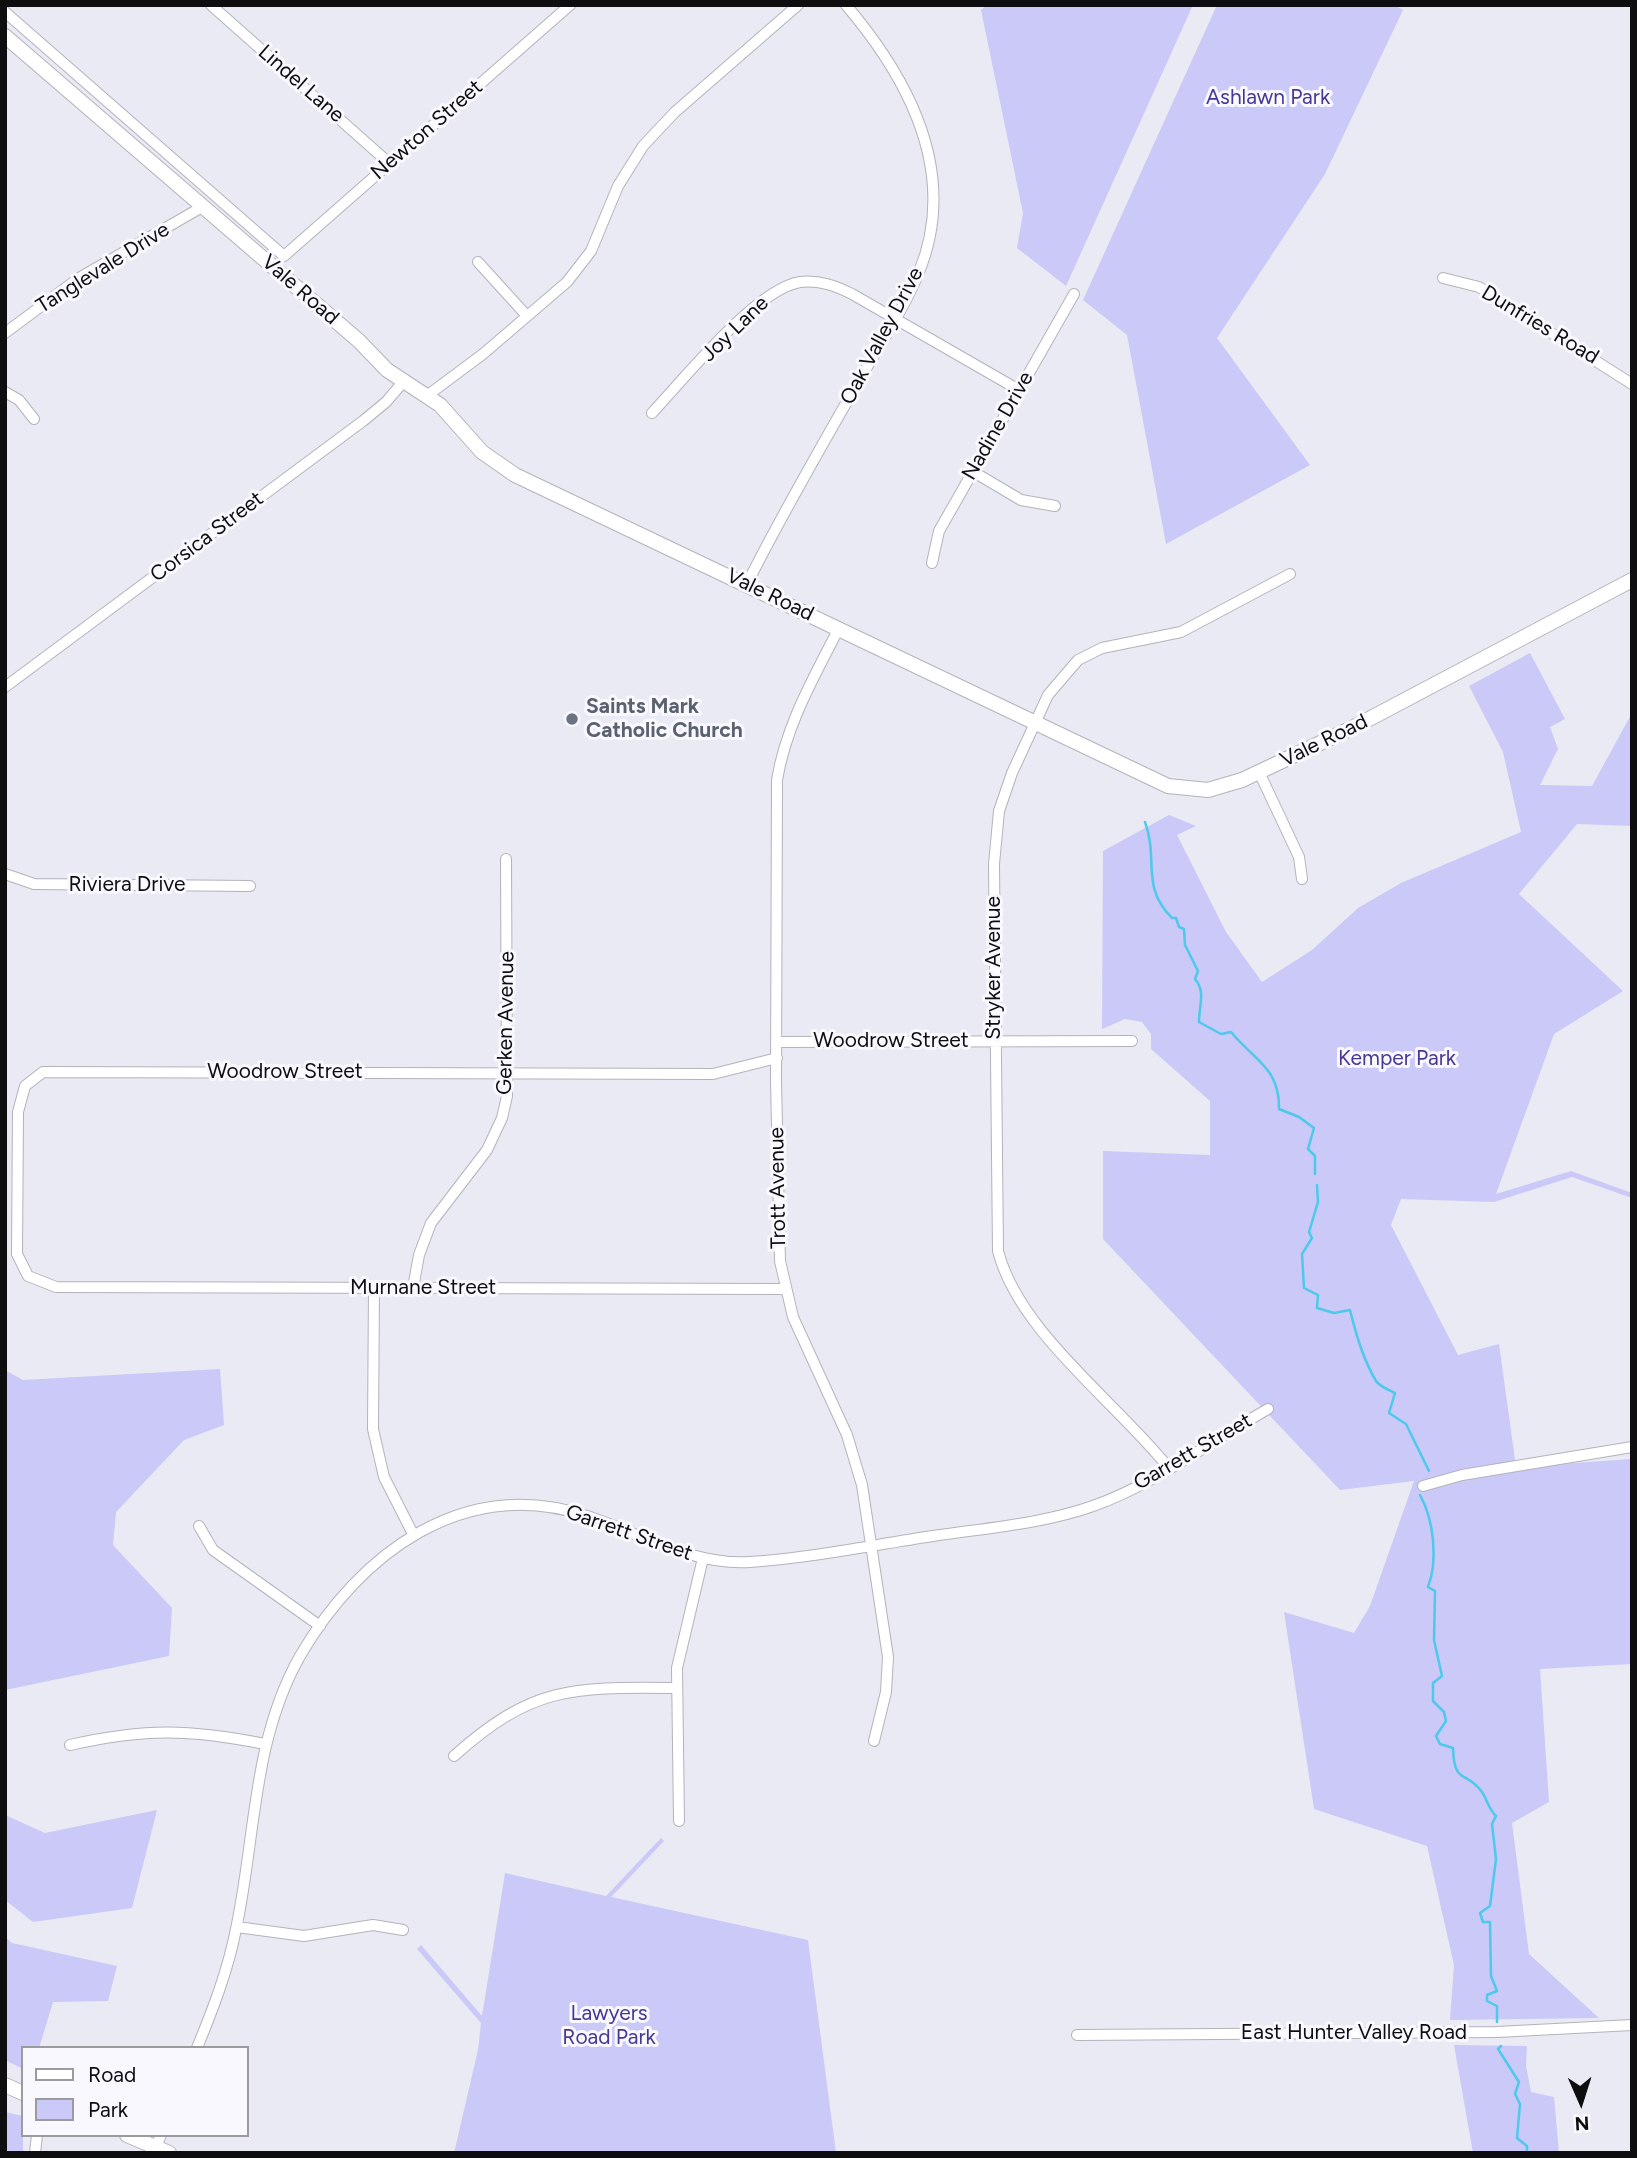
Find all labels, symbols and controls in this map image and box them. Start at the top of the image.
street label: Lindel Lane [253,40,349,128]
street label: Newton Street [366,75,488,185]
park label: Ashlawn Park [1206,85,1330,111]
street label: Tanglevale Drive [32,217,174,319]
street label: Vale Road [256,250,344,330]
street label: Oak Valley Drive [835,263,929,409]
street label: Dunfries Road [1477,280,1603,370]
street label: Joy Lane [696,291,774,367]
street label: Nadine Drive [957,367,1039,485]
street label: Corsica Street [145,486,269,588]
street label: Vale Road [722,563,818,627]
place label: Saints Mark Catholic Church [586,694,743,744]
street label: Vale Road [1276,709,1372,773]
marker: Saints Mark Catholic Church [564,711,580,727]
street label: Riviera Drive [69,872,185,898]
street label: Stryker Avenue [981,896,1007,1040]
street label: Gerken Avenue [492,951,520,1095]
street label: Woodrow Street [813,1028,969,1054]
park label: Kemper Park [1338,1046,1456,1072]
street label: Woodrow Street [207,1059,363,1085]
street label: Trott Avenue [764,1127,792,1249]
street label: Murnane Street [350,1275,496,1301]
street label: Garrett Street [1129,1408,1257,1496]
street label: Garrett Street [562,1500,696,1566]
park label: Lawyers Road Park [562,2001,656,2051]
street label: East Hunter Valley Road [1241,2020,1467,2046]
legend [21,2046,248,2137]
text: Road [88,2062,136,2087]
north arrow [1546,2067,1616,2137]
text: Park [88,2097,128,2122]
text: N [1574,2112,1590,2135]

